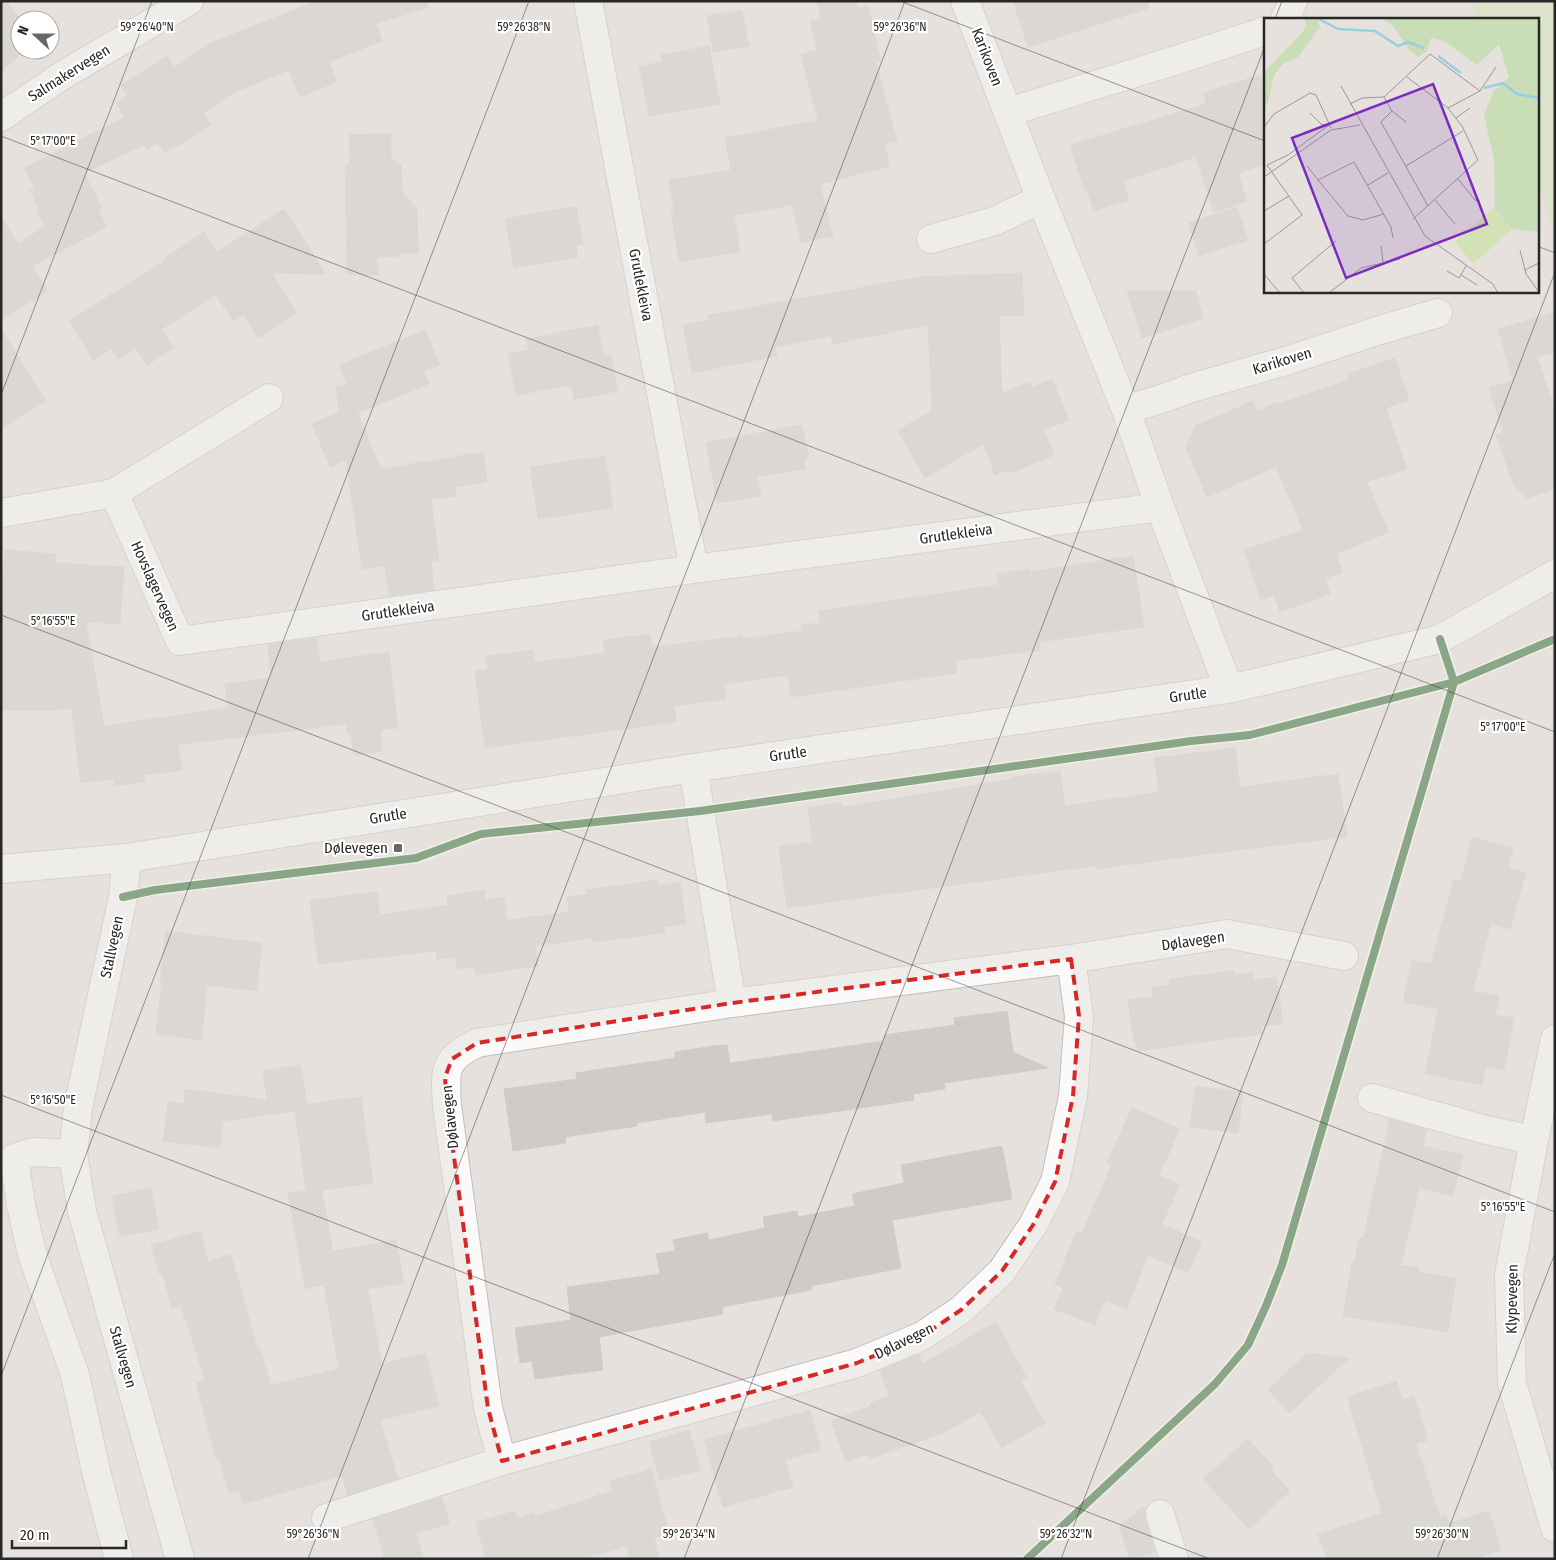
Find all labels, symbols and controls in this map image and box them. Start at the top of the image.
north arrow [10,10,60,60]
inset map [1264,18,1538,292]
text: 59°26'40"N [120,20,174,34]
text: 59°26'38"N [497,20,551,34]
text: 59°26'36"N [873,20,927,34]
text: N [14,24,33,37]
street label: Karikoven [968,25,1006,89]
street label: Salmakervegen [25,41,113,105]
text: 5°17'00"E [30,134,76,148]
street label: Grutlekleiva [625,247,657,323]
street label: Karikoven [1250,344,1314,378]
street label: Grutlekleiva [918,520,994,548]
street label: Hovslagervegen [127,538,183,634]
street label: Grutlekleiva [360,597,436,625]
text: 5°16'55"E [31,614,76,628]
street label: Grutle [1168,683,1208,707]
text: 5°17'00"E [1480,720,1526,734]
street label: Grutle [768,742,808,766]
street label: Grutle [368,804,408,828]
place label: Dølevegen [324,839,388,857]
marker: Dølevegen [392,842,404,854]
street label: Stallvegen [97,914,127,980]
street label: Dølavegen [1160,928,1226,954]
street label: Dølavegen [438,1084,462,1150]
text: 5°16'50"E [30,1093,76,1107]
text: 5°16'55"E [1481,1200,1526,1214]
street label: Klypevegen [1502,1264,1522,1334]
street label: Dølavegen [871,1319,937,1363]
street label: Stallvegen [106,1324,140,1390]
scale bar [12,1518,126,1550]
text: 20 m [20,1526,50,1544]
text: 59°26'36"N [286,1527,340,1541]
text: 59°26'34"N [663,1527,715,1541]
text: 59°26'32"N [1040,1527,1092,1541]
text: 59°26'30"N [1415,1527,1469,1541]

